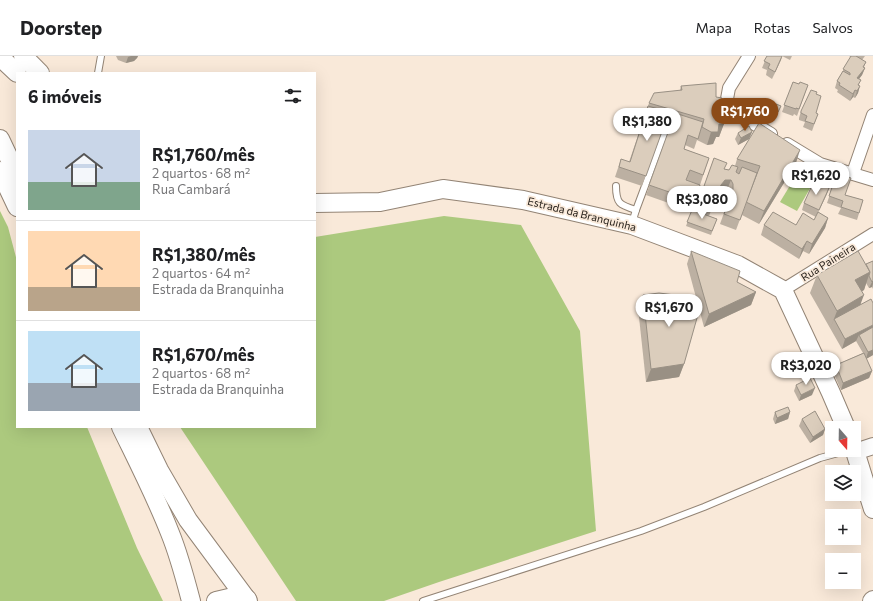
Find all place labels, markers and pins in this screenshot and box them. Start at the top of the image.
pin: R$1,760 [708,98,782,132]
pin: R$1,380 [610,108,684,142]
pin: R$1,620 [779,162,853,196]
pin: R$3,080 [665,186,739,220]
pin: R$1,670 [632,294,706,328]
pin: R$3,020 [769,352,843,386]

